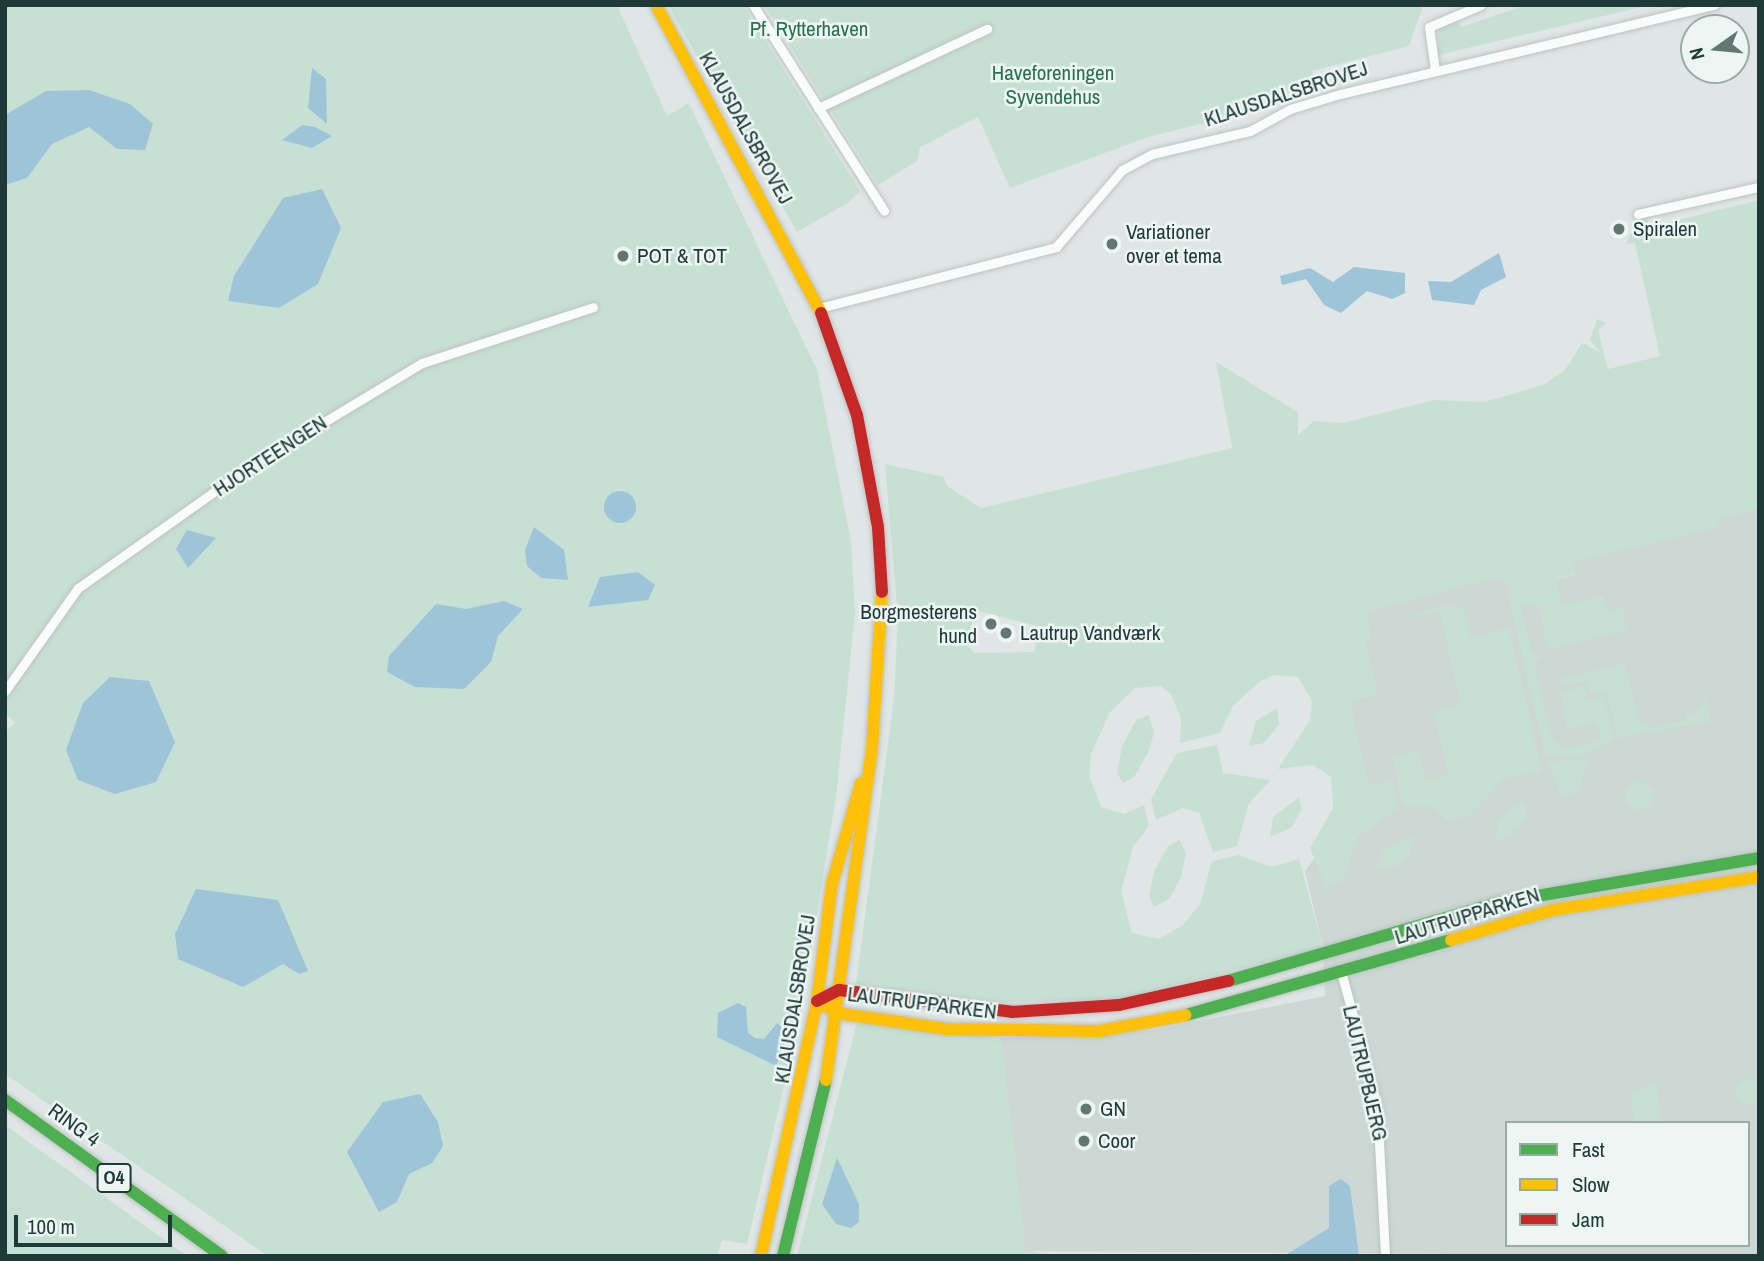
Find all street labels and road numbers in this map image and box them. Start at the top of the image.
street label: KLAUSDALSBROVEJ [694,47,798,209]
street label: KLAUSDALSBROVEJ [1201,56,1371,132]
street label: HJORTEENGEN [209,410,331,502]
street label: LAUTRUPPARKEN [1392,882,1542,950]
street label: KLAUSDALSBROVEJ [769,913,821,1085]
street label: LAUTRUPPARKEN [846,981,998,1025]
street label: LAUTRUPBJERG [1337,1003,1393,1143]
street label: RING 4 [43,1098,105,1152]
road number: O4 [96,1162,132,1194]

